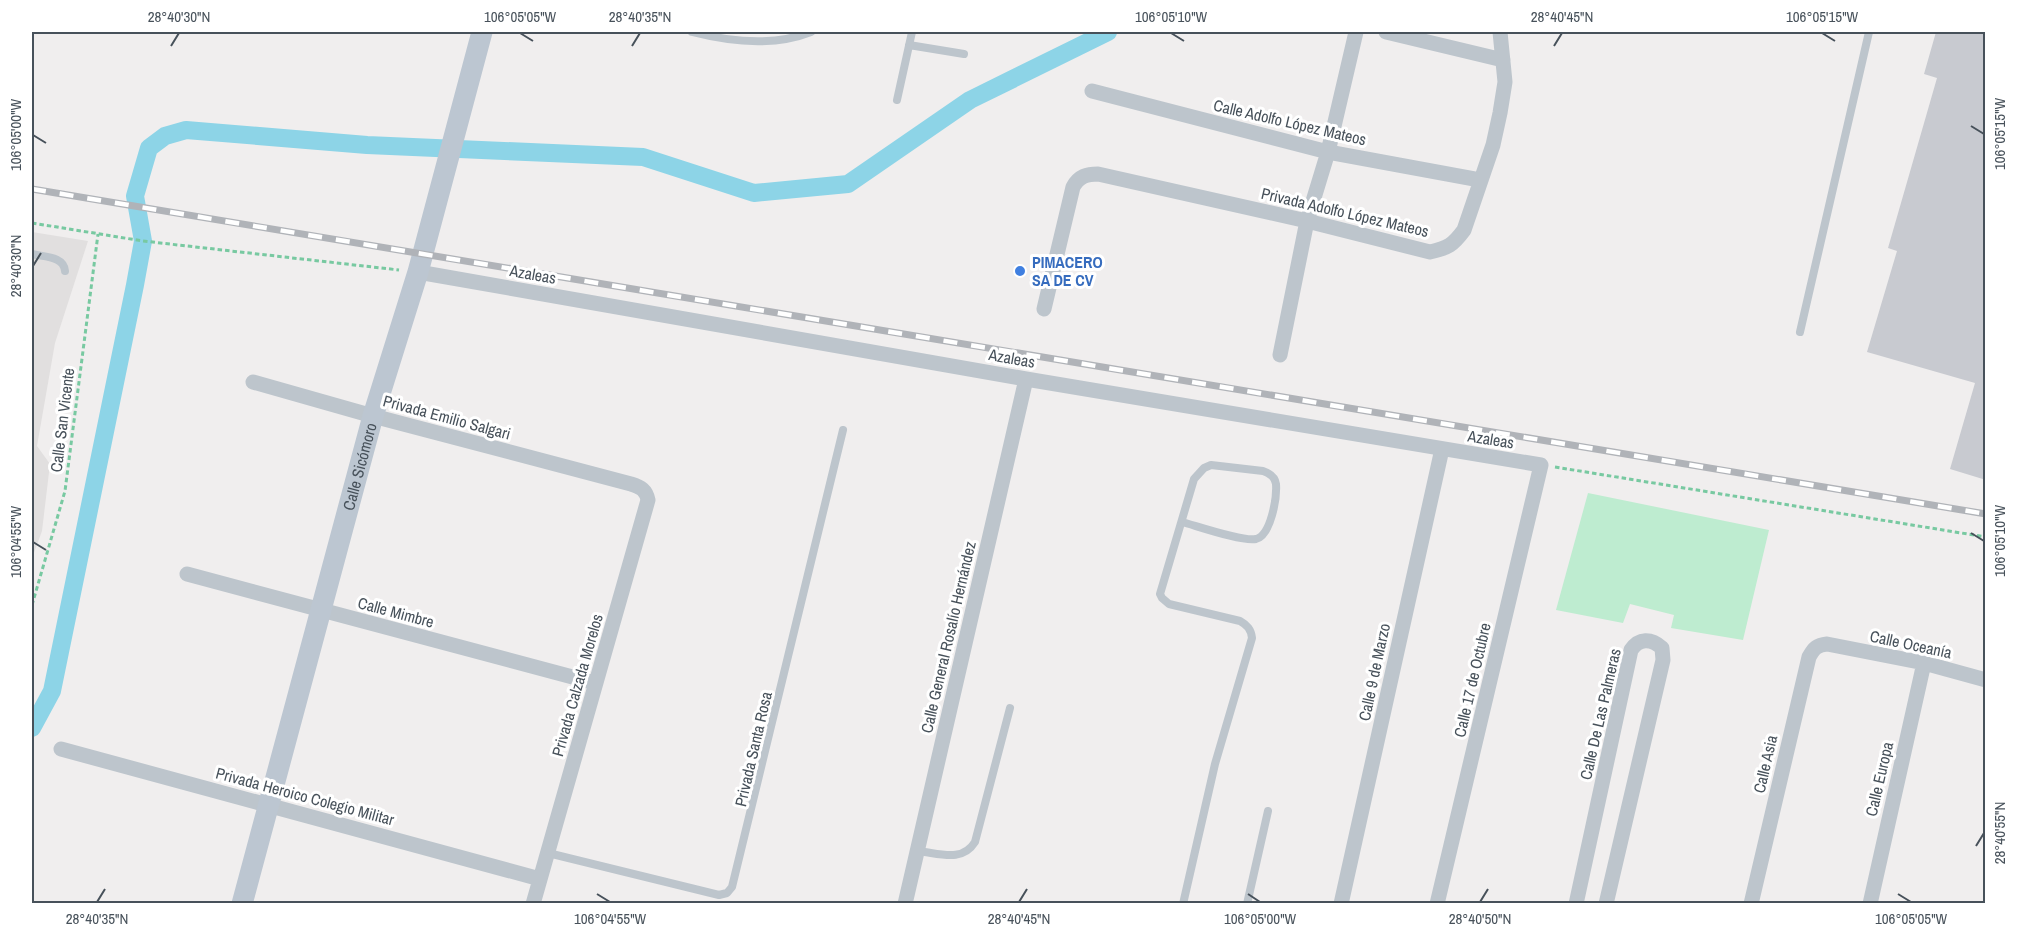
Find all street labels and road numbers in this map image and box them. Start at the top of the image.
street label: Calle Adolfo López Mateos [1211,94,1369,150]
street label: Privada Adolfo López Mateos [1259,182,1431,242]
street label: Azaleas [507,259,558,289]
street label: Azaleas [986,343,1037,373]
street label: Calle San Vicente [45,367,79,473]
street label: Privada Emilio Salgari [381,389,513,445]
street label: Calle Sicómoro [337,420,382,513]
street label: Azaleas [1465,424,1516,454]
street label: Calle General Rosalío Hernández [915,539,981,735]
street label: Calle Mimbre [355,591,437,633]
street label: Privada Calzada Morelos [546,611,608,759]
street label: Calle 9 de Marzo [1353,621,1395,723]
street label: Calle 17 de Octubre [1448,621,1496,739]
street label: Calle Oceanía [1868,625,1955,664]
street label: Calle De Las Palmeras [1574,646,1626,782]
street label: Privada Santa Rosa [729,689,777,809]
street label: Calle Asia [1748,732,1783,795]
street label: Calle Europa [1860,739,1898,818]
street label: Privada Heroico Colegio Militar [213,762,397,831]

